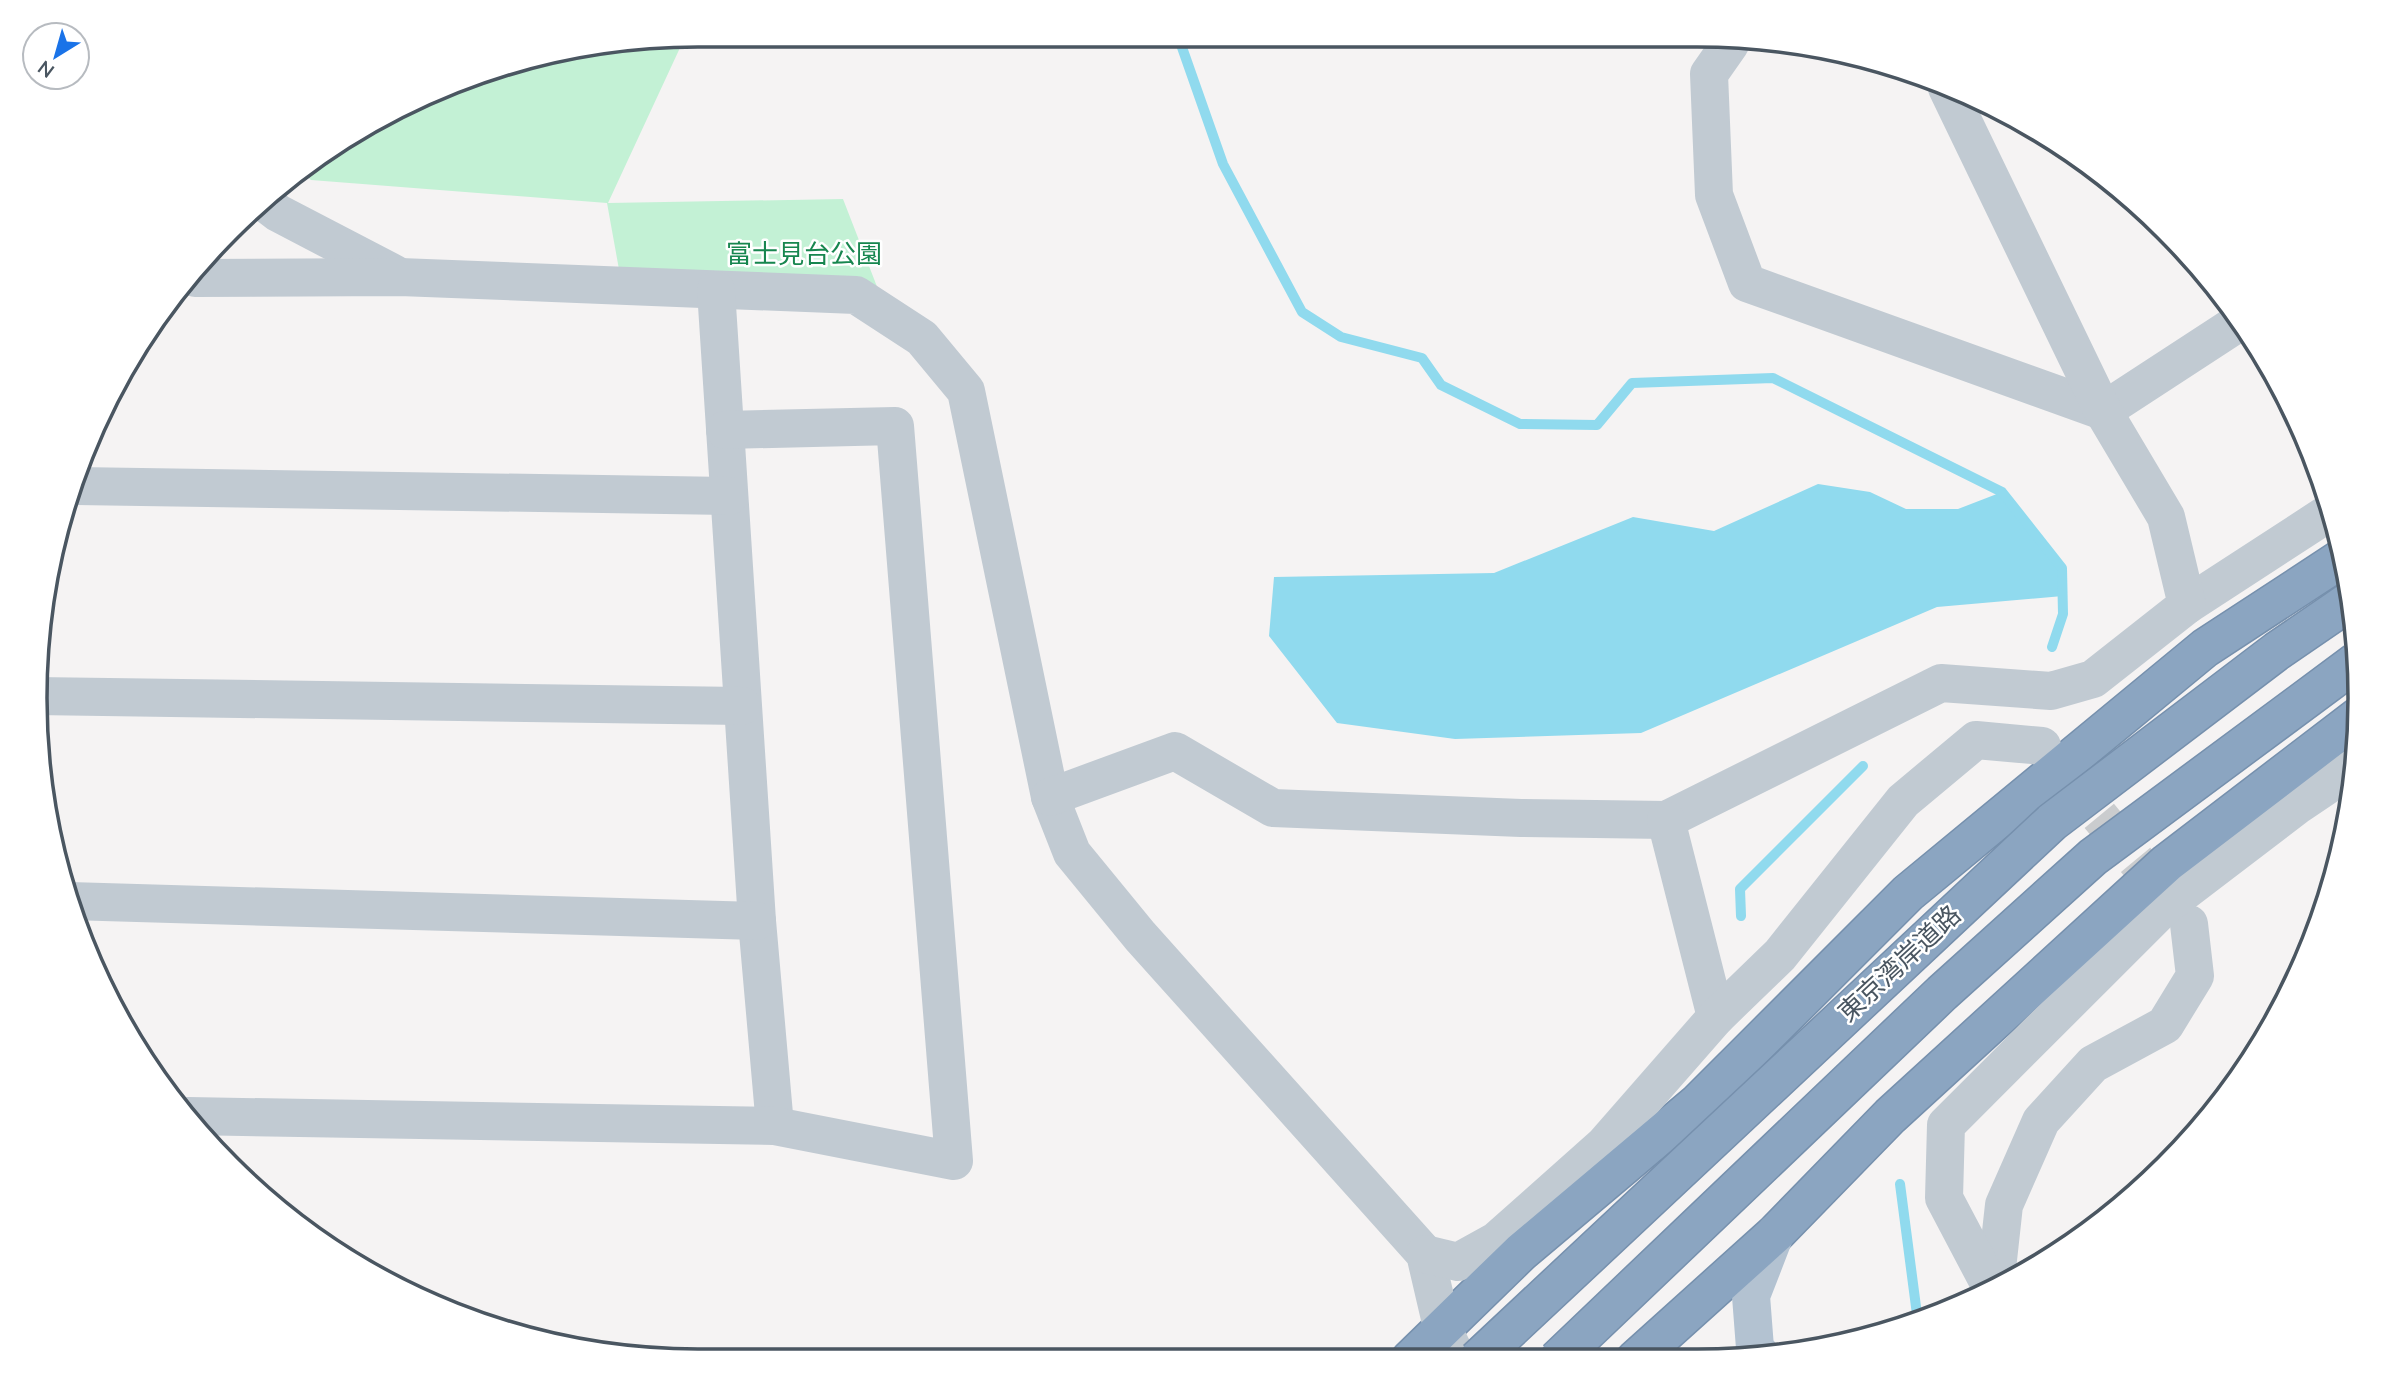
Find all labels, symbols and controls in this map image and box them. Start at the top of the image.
north arrow [21,21,91,91]
text: N [33,56,59,83]
park label: 富士見台公園 [726,237,882,270]
street label: 東京湾岸道路 [1831,898,1967,1028]

